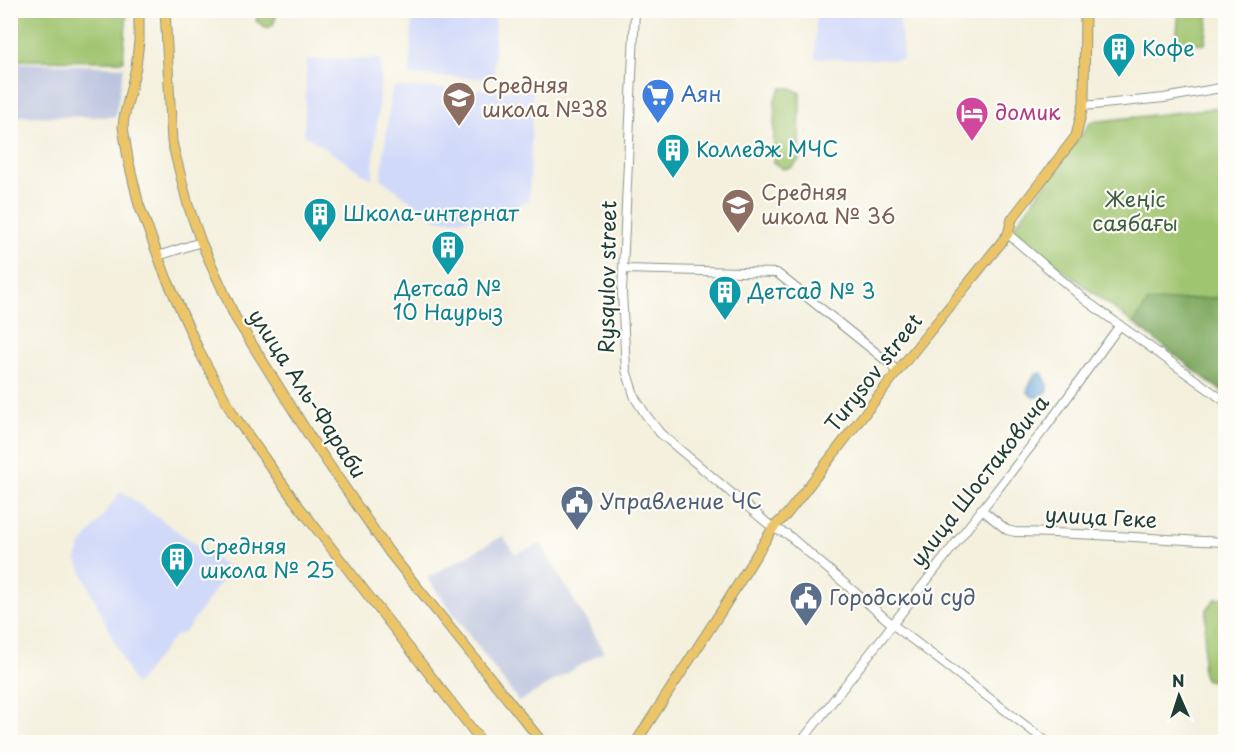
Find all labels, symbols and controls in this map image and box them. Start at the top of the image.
building icon: Кофе [1101,31,1137,78]
place label: Кофе [1142,31,1195,63]
place label: Средняя школа №38 [482,68,608,124]
supermarket icon: Аян [640,77,676,124]
place label: Аян [681,77,722,109]
school or university icon: Средняя школа №38 [441,80,477,127]
hotel icon: домик [954,95,990,142]
place label: домик [995,95,1061,127]
building icon: Колледж МЧС [655,132,691,179]
place label: Колледж МЧС [696,132,838,164]
place label: Средняя школа № 36 [761,175,895,231]
park label: Жеңіс саябағы [1092,182,1178,238]
school or university icon: Средняя школа № 36 [720,187,756,234]
building icon: Школа-интернат [302,196,338,243]
place label: Школа-интернат [343,196,519,228]
street label: Rysqulov street [589,200,623,354]
building icon: Детсад № 10 Наурыз [430,229,466,276]
place label: Детсад № 10 Наурыз [393,271,503,327]
building icon: Детсад № 3 [707,274,743,321]
place label: Детсад № 3 [747,274,875,306]
street label: улица Аль-Фараби [242,302,376,484]
street label: Turysov street [816,306,929,438]
street label: улица Шостаковича [901,386,1056,572]
public building icon: Управление ЧС [559,484,595,531]
place label: Управление ЧС [600,484,762,516]
street label: улица Геке [1044,497,1158,535]
place label: Средняя школа № 25 [200,529,335,585]
building icon: Средняя школа № 25 [159,541,195,588]
public building icon: Городской суд [788,580,824,627]
place label: Городской суд [829,580,976,612]
north arrow [1149,666,1209,726]
text: N [1171,668,1185,692]

